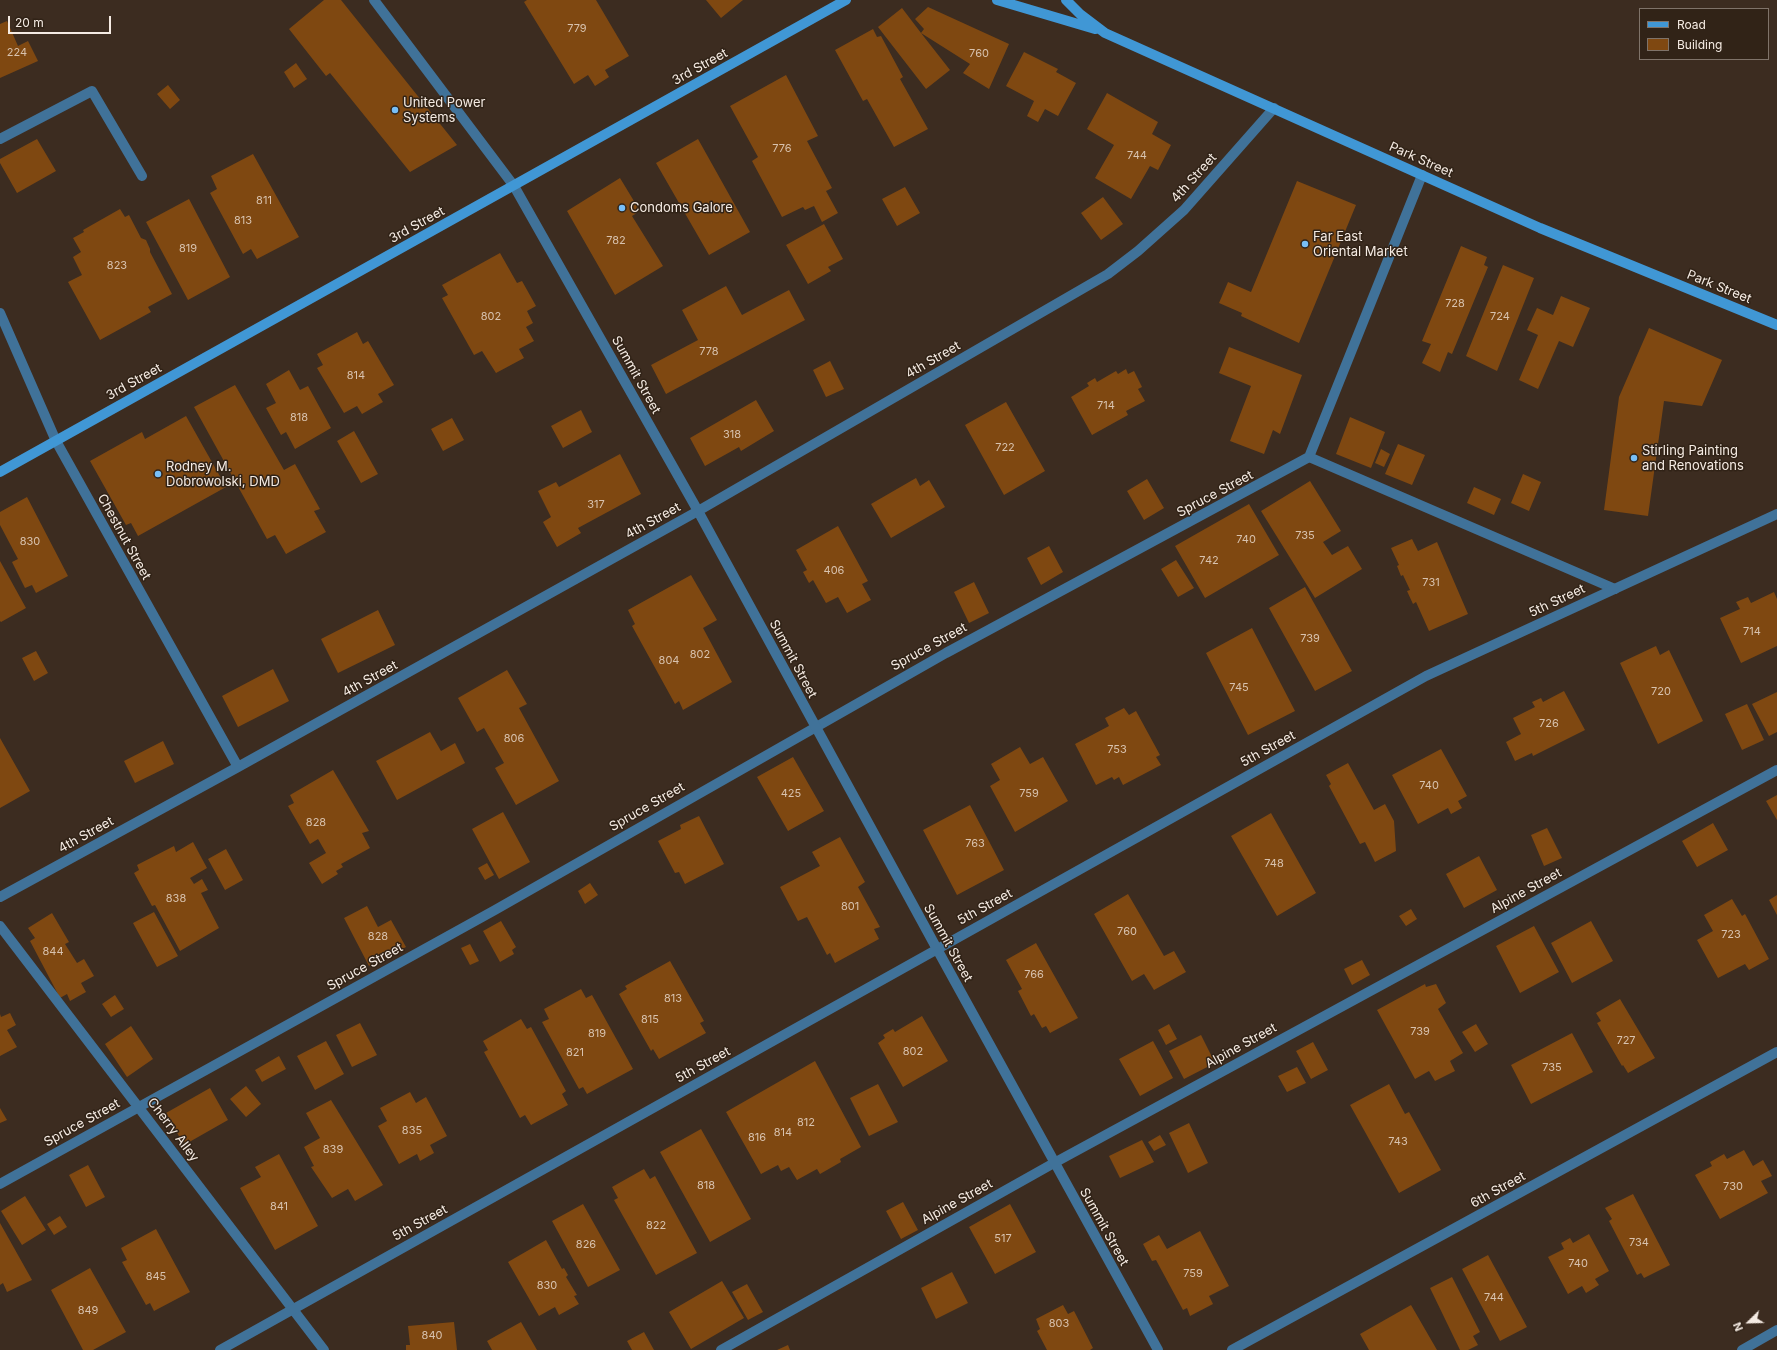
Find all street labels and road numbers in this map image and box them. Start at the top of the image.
street label: 3rd Street [670,45,730,89]
street label: Park Street [1387,139,1455,181]
street label: 4th Street [1168,150,1220,206]
street label: 3rd Street [387,203,447,247]
street label: Park Street [1684,267,1754,307]
street label: Summit Street [608,333,664,417]
street label: 4th Street [903,338,963,382]
street label: 3rd Street [104,360,164,404]
street label: Spruce Street [1174,467,1256,521]
street label: Chestnut Street [94,491,154,583]
street label: 4th Street [623,499,683,543]
street label: 5th Street [1526,581,1588,621]
street label: Summit Street [766,617,820,701]
street label: Spruce Street [888,620,970,674]
street label: 4th Street [340,657,400,701]
street label: 5th Street [1238,728,1298,770]
street label: Spruce Street [607,779,687,835]
street label: 4th Street [56,813,116,857]
street label: Alpine Street [1488,865,1564,917]
street label: 5th Street [955,886,1015,928]
street label: Summit Street [920,901,976,985]
street label: Spruce Street [324,940,406,994]
street label: Alpine Street [1203,1020,1279,1072]
street label: 5th Street [673,1044,733,1086]
street label: Cherry Alley [144,1095,202,1165]
street label: Spruce Street [41,1096,123,1150]
street label: 6th Street [1468,1169,1528,1211]
street label: Alpine Street [919,1176,995,1228]
street label: Summit Street [1076,1185,1132,1269]
street label: 5th Street [390,1202,450,1244]

